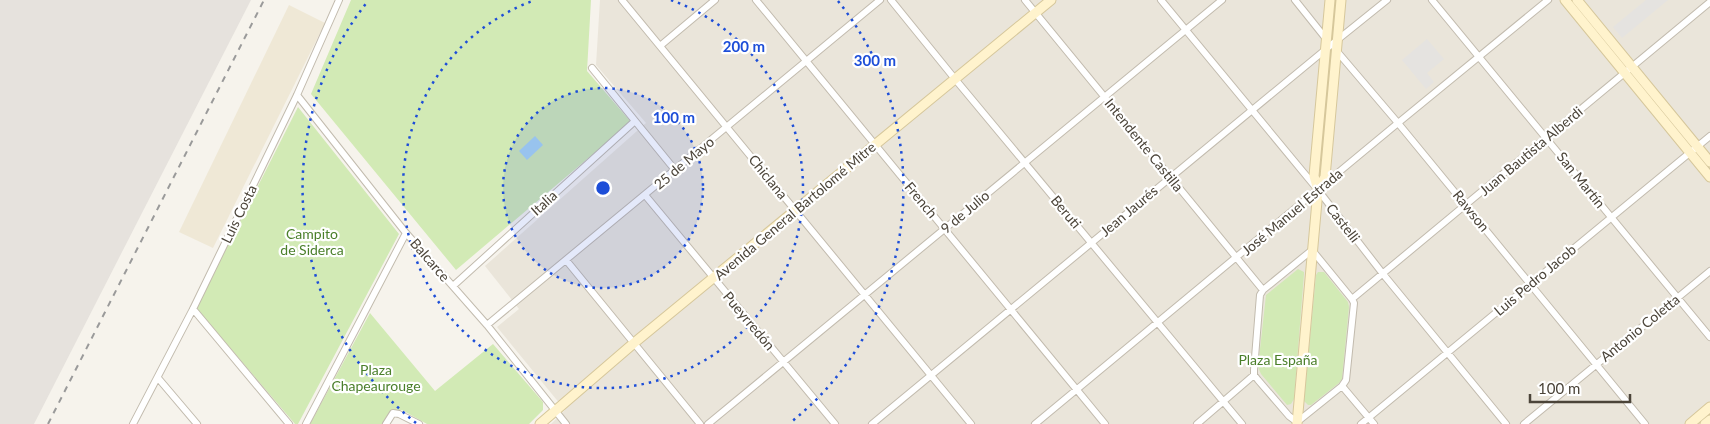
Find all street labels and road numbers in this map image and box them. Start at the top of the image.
street label: Intendente Castilla [1102,95,1187,195]
street label: Juan Bautista Alberdi [1476,103,1586,199]
street label: 25 de Mayo [650,133,717,193]
street label: Avenida General Bartolomé Mitre [710,138,879,283]
street label: San Martín [1554,148,1609,211]
street label: Chiclana [745,151,791,202]
street label: José Manuel Estrada [1238,165,1345,259]
street label: French [901,178,941,221]
street label: Luis Costa [217,182,260,246]
street label: Jean Jaurés [1097,182,1161,240]
street label: Italia [527,186,560,219]
street label: 9 de Julio [937,186,992,237]
street label: Rawson [1450,187,1493,235]
street label: Beruti [1048,192,1085,232]
street label: Castelli [1323,200,1364,246]
street label: Balcarce [407,235,454,285]
street label: Luis Pedro Jacob [1490,240,1579,319]
street label: Pueyrredón [720,288,779,354]
street label: Antonio Coletta [1597,290,1683,365]

